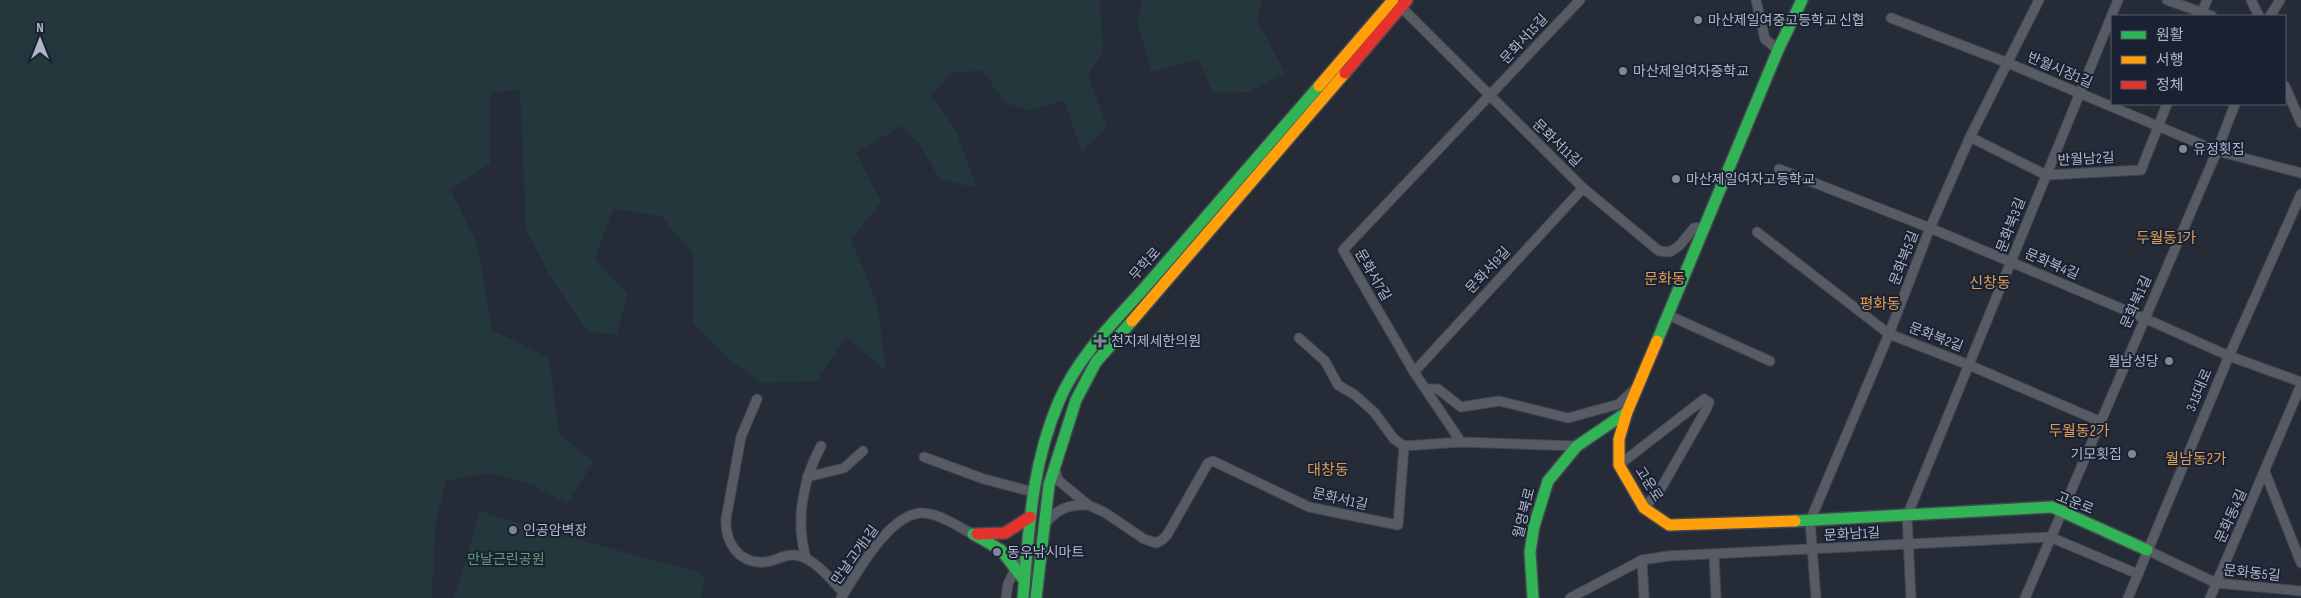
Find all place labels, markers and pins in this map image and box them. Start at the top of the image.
place label: 마산제일여중고등학교 신협 [1708,12,1865,29]
marker: 마산제일여중고등학교 신협 [1692,14,1704,26]
place label: 마산제일여자중학교 [1633,63,1749,80]
marker: 마산제일여자중학교 [1617,65,1629,77]
place label: 유정횟집 [2193,141,2245,158]
marker: 유정횟집 [2177,143,2189,155]
place label: 마산제일여자고등학교 [1686,171,1815,188]
marker: 마산제일여자고등학교 [1670,173,1682,185]
place label: 천지제세한의원 [1111,333,1201,350]
marker: 천지제세한의원 [1093,334,1107,348]
place label: 월남성당 [2107,353,2159,370]
marker: 월남성당 [2163,355,2175,367]
place label: 기모횟집 [2070,446,2122,463]
marker: 기모횟집 [2126,448,2138,460]
place label: 인공암벽장 [523,522,588,539]
marker: 인공암벽장 [507,524,519,536]
place label: 동우낚시마트 [1007,544,1084,561]
marker: 동우낚시마트 [991,546,1003,558]

